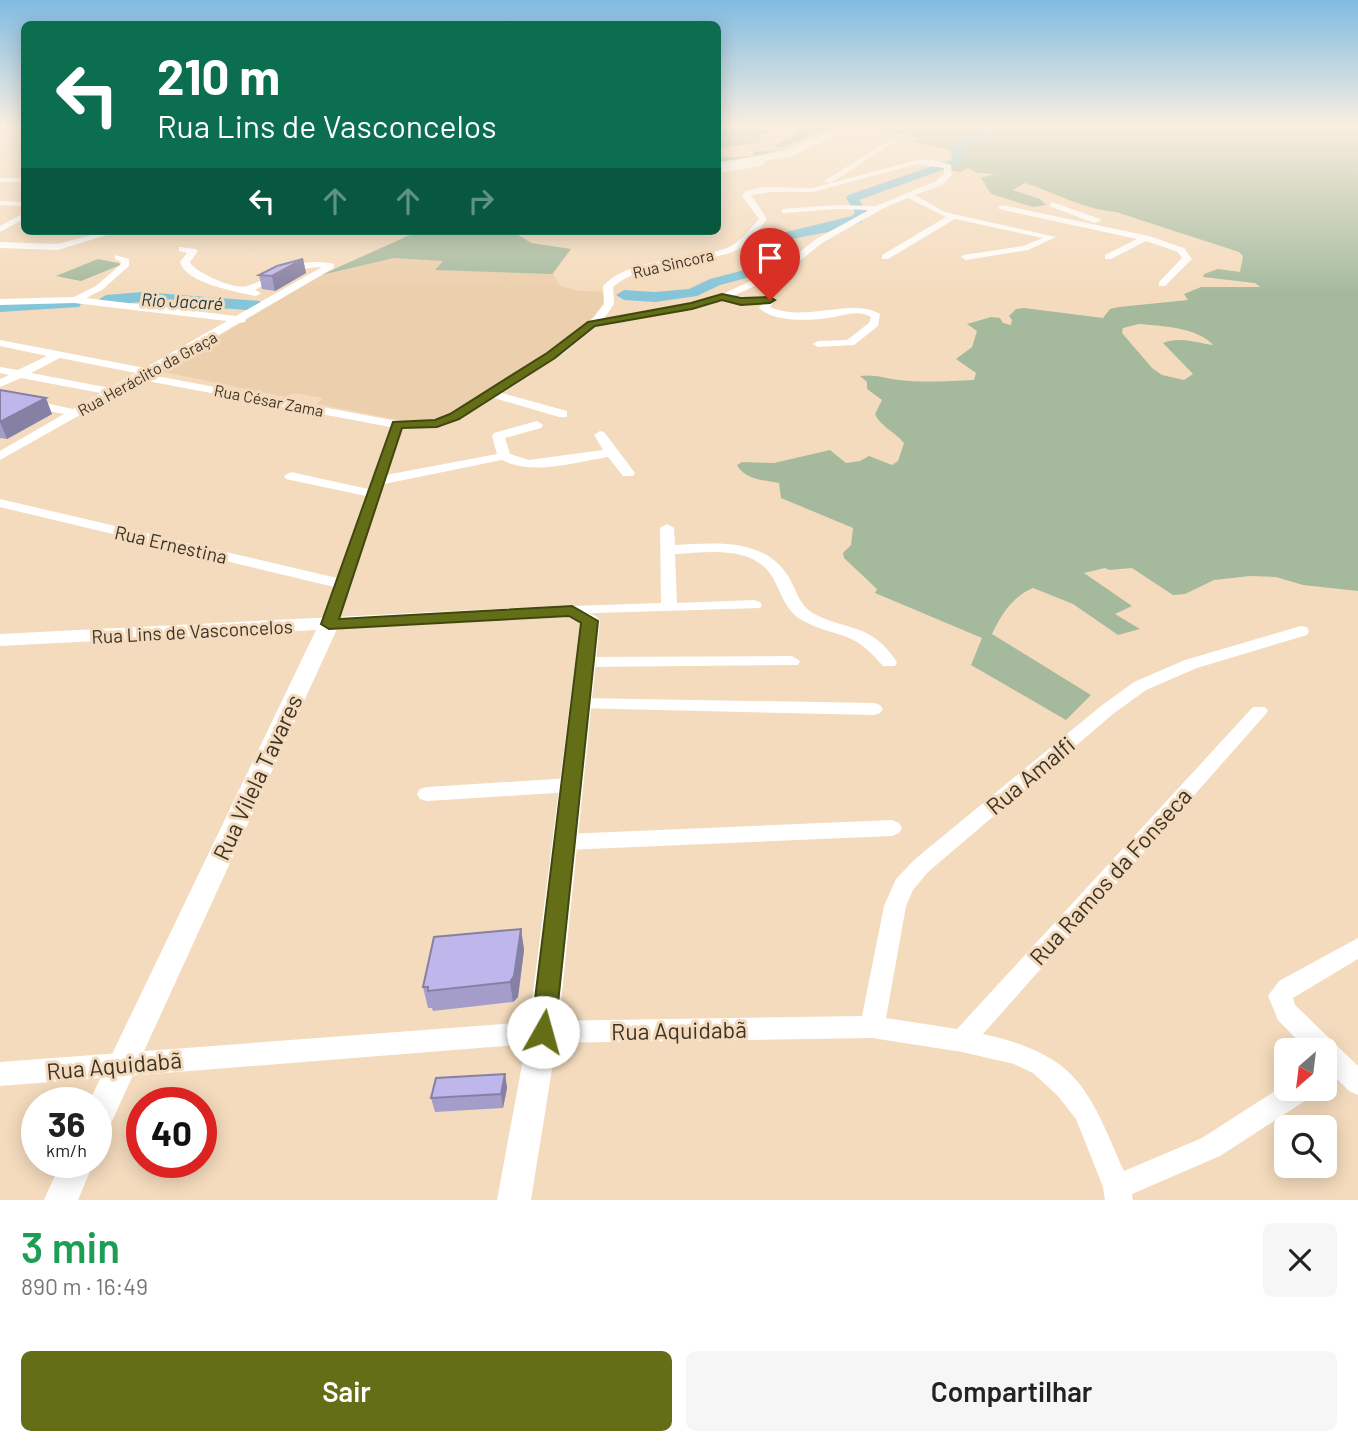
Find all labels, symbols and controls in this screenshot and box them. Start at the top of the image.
text: 210 m [157,46,280,105]
icon: left [42,49,133,140]
text: Rua Lins de Vasconcelos [157,106,497,144]
icon: left [243,182,281,220]
icon: ahead [316,182,354,220]
icon: ahead [389,182,427,220]
icon: right [462,182,500,220]
pin [740,228,800,300]
icon: arrive [751,239,789,277]
street label: Rua Sincora [631,244,715,282]
water label: Rio Jacaré [141,288,223,314]
street label: Rua Heráclito da Graça [74,327,220,419]
street label: Rua César Zama [213,380,325,420]
street label: Rua Ernestina [113,520,229,568]
street label: Rua Lins de Vasconcelos [91,614,293,648]
street label: Rua Vilela Tavares [206,690,308,864]
street label: Rua Amalfi [980,730,1080,820]
street label: Rua Ramos da Fonseca [1023,782,1197,970]
position arrow [506,995,580,1069]
street label: Rua Aquidabã [611,1015,747,1045]
north arrow [1274,1038,1337,1101]
map controls [1274,1038,1337,1178]
street label: Rua Aquidabã [45,1045,183,1085]
speed limit sign: 40 [126,1087,217,1178]
text: 36 [48,1102,85,1144]
button: search [1274,1115,1337,1178]
text: km/h [46,1139,87,1161]
text: 3 min [21,1221,120,1271]
button: close [1263,1223,1337,1297]
text: 890 m · 16:49 [21,1272,148,1300]
button: Sair [21,1351,672,1431]
button: Compartilhar [686,1351,1337,1431]

